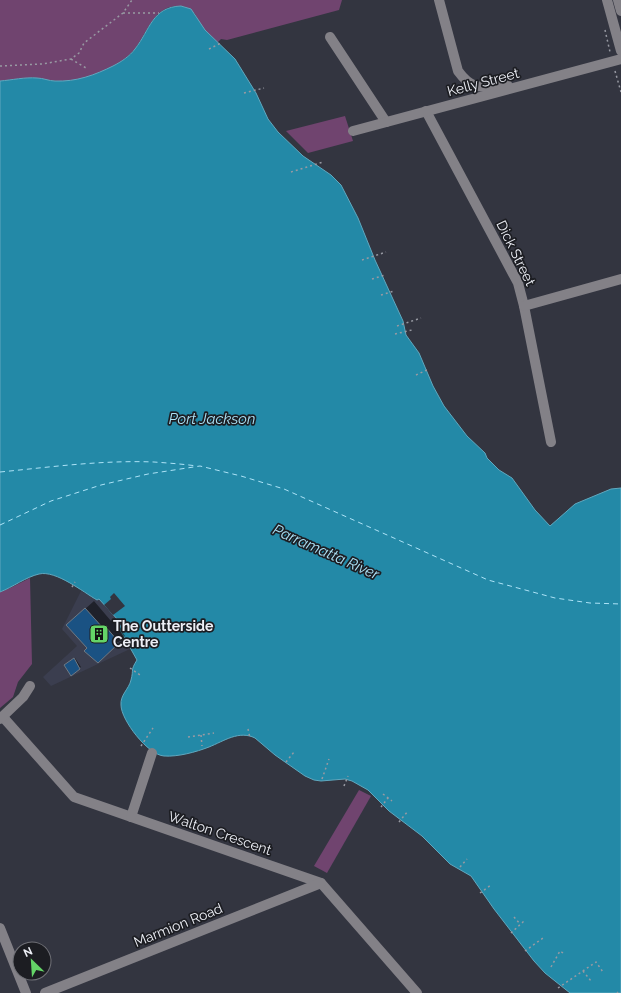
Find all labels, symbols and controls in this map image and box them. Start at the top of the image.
street label: Kelly Street [445,65,521,99]
street label: Dick Street [493,218,539,288]
water label: Port Jackson [169,410,255,428]
water label: Parramatta River [270,521,383,584]
place label: The Outterside Centre [113,618,214,650]
building icon: The Outterside Centre [88,623,110,645]
street label: Walton Crescent [166,808,274,858]
street label: Marmion Road [131,900,225,950]
north arrow [12,941,52,981]
text: N [21,945,35,960]

